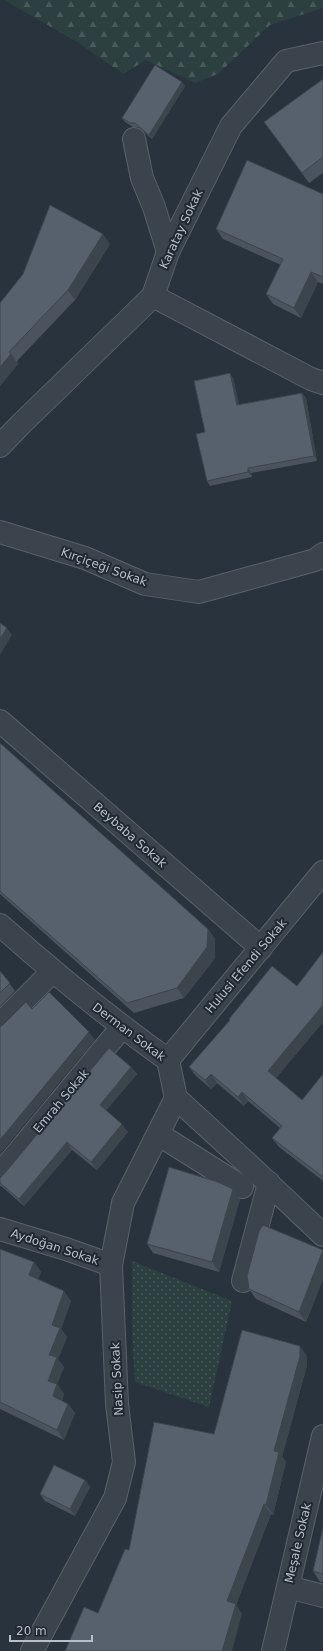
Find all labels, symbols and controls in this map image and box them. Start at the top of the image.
street label: Karatay Sokak [156,187,206,271]
street label: Kırçiçeği Sokak [59,545,149,589]
street label: Beybaba Sokak [91,799,170,871]
street label: Hulusi Efendi Sokak [203,916,289,1016]
street label: Derman Sokak [90,1000,168,1064]
street label: Emrah Sokak [30,1066,92,1136]
street label: Aydoğan Sokak [9,1226,101,1268]
street label: Nasip Sokak [108,1342,126,1416]
street label: Meşale Sokak [282,1501,314,1584]
scale bar [10,1617,92,1643]
text: 20 m [16,1624,47,1638]

